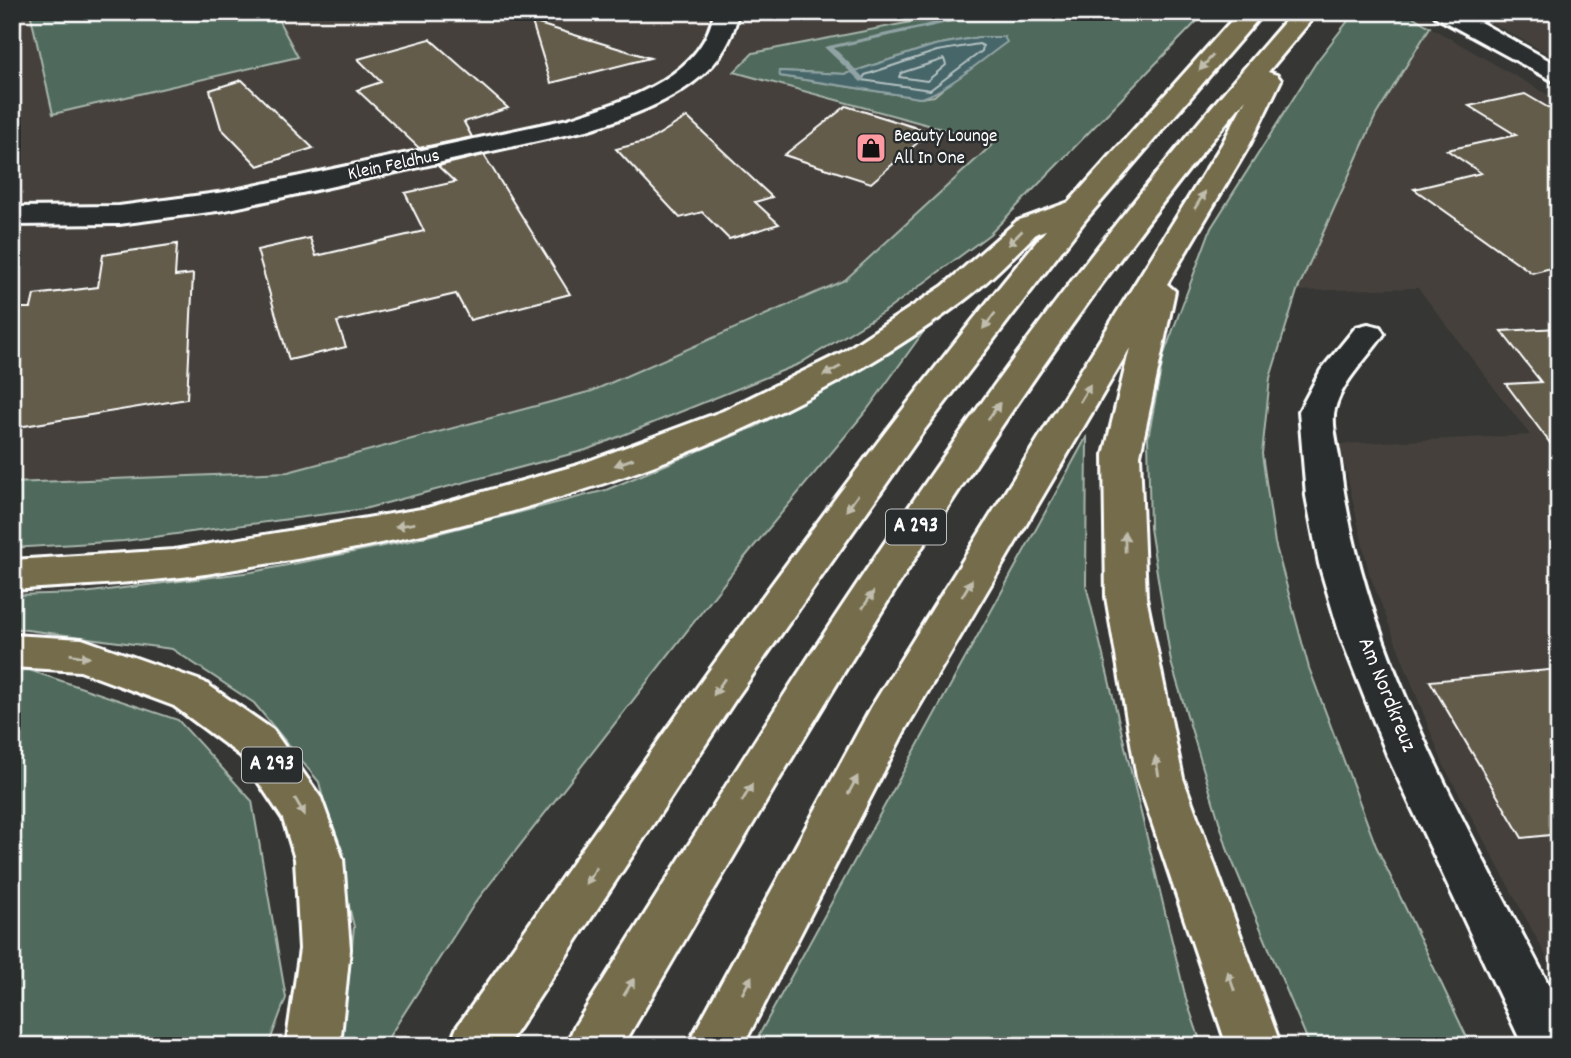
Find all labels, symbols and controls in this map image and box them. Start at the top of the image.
one-way arrow [1199,54,1215,71]
place label: Beauty Lounge All In One [894,124,997,173]
shop icon: Beauty Lounge All In One [854,131,888,165]
street label: Klein Feldhus [345,143,443,189]
one-way arrow [1194,191,1207,210]
one-way arrow [1007,229,1024,246]
one-way arrow [982,312,997,330]
one-way arrow [822,365,842,377]
one-way arrow [1078,383,1091,403]
one-way arrow [987,402,1001,420]
one-way arrow [613,457,634,468]
one-way arrow [845,494,859,512]
road number: A 293 [886,510,946,544]
one-way arrow [394,519,416,530]
one-way arrow [1119,531,1130,553]
one-way arrow [961,578,974,597]
one-way arrow [861,591,874,610]
street label: Am Nordkreuz [1348,633,1424,758]
one-way arrow [69,651,91,662]
one-way arrow [712,678,726,696]
road number: A 293 [242,748,302,782]
one-way arrow [1152,755,1163,777]
one-way arrow [847,774,859,794]
one-way arrow [740,783,753,802]
one-way arrow [294,797,306,816]
one-way arrow [585,866,598,885]
one-way arrow [1225,971,1236,992]
one-way arrow [740,975,752,995]
one-way arrow [622,978,635,997]

